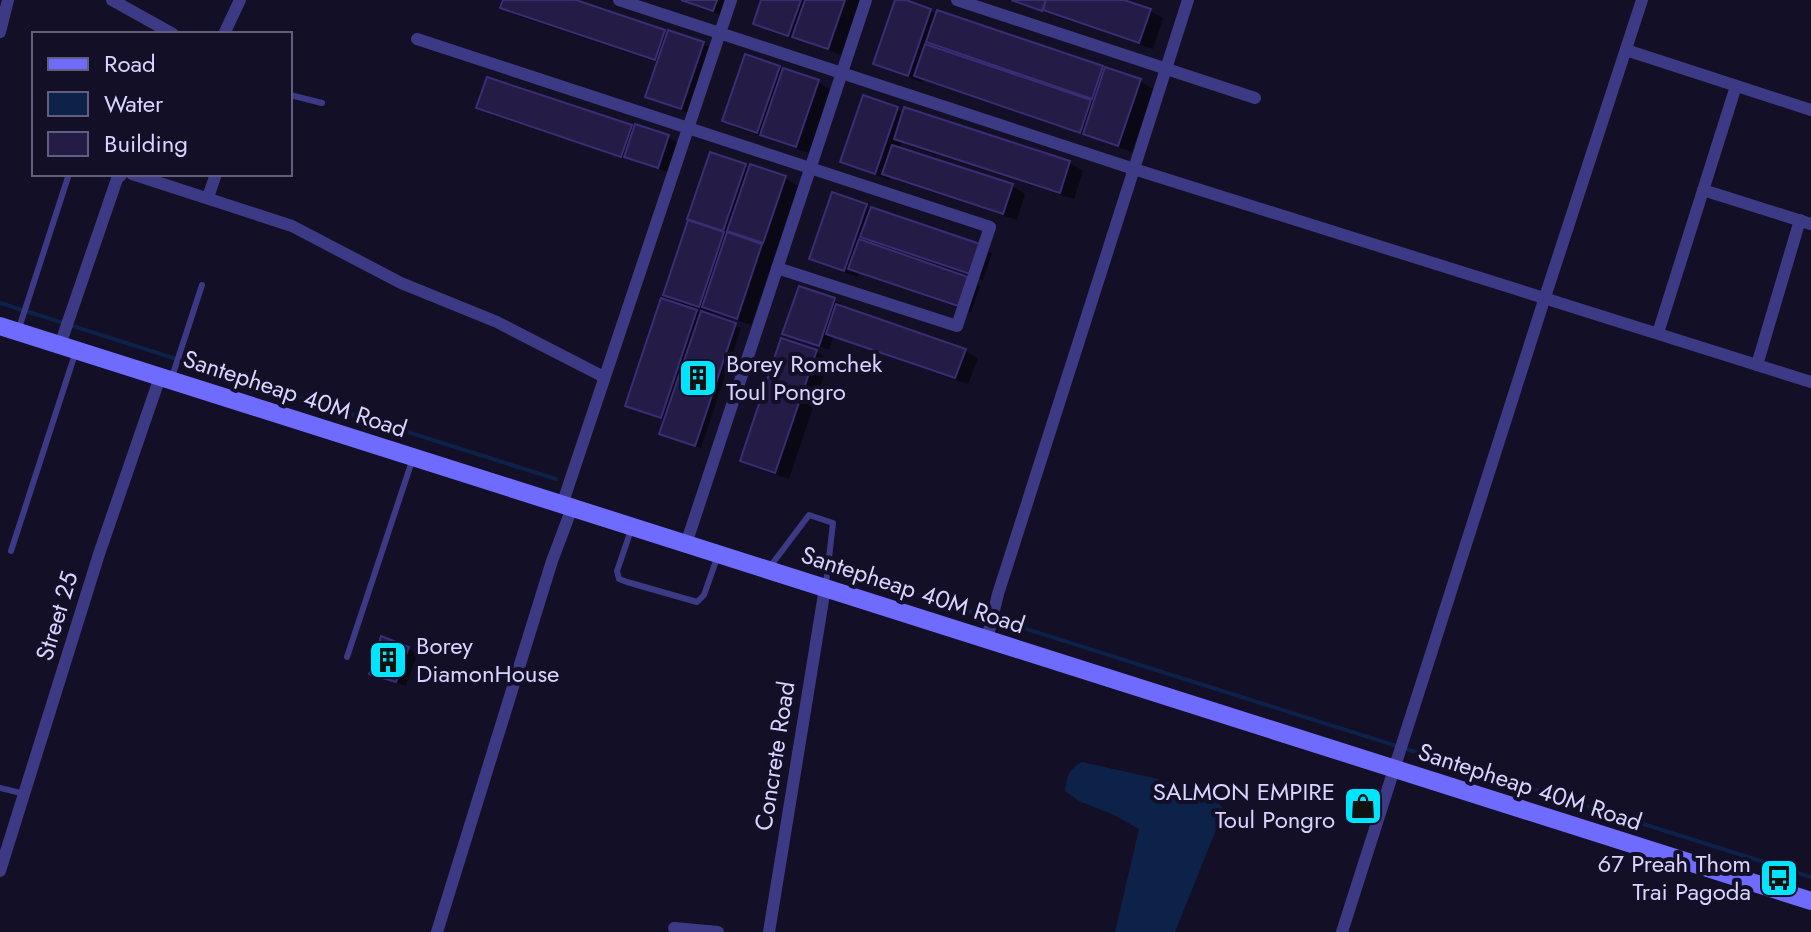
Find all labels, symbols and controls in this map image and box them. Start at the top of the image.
legend [32,32,292,176]
text: Road [104,46,156,81]
text: Water [104,86,164,121]
text: Building [104,126,188,161]
street label: Santepheap 40M Road [179,341,411,446]
place label: Borey Romchek Toul Pongro [726,346,883,409]
building icon: Borey Romchek Toul Pongro [677,357,719,399]
street label: Santepheap 40M Road [797,537,1029,642]
street label: Street 25 [26,567,87,665]
place label: Borey DiamonHouse [416,628,559,691]
building icon: Borey DiamonHouse [367,639,409,681]
street label: Concrete Road [745,679,804,833]
street label: Santepheap 40M Road [1414,734,1646,839]
place label: SALMON EMPIRE Toul Pongro [1153,774,1335,837]
shop icon: SALMON EMPIRE Toul Pongro [1342,785,1384,827]
place label: 67 Preah Thom Trai Pagoda [1598,846,1751,909]
bus stop icon: 67 Preah Thom Trai Pagoda [1758,857,1800,899]

